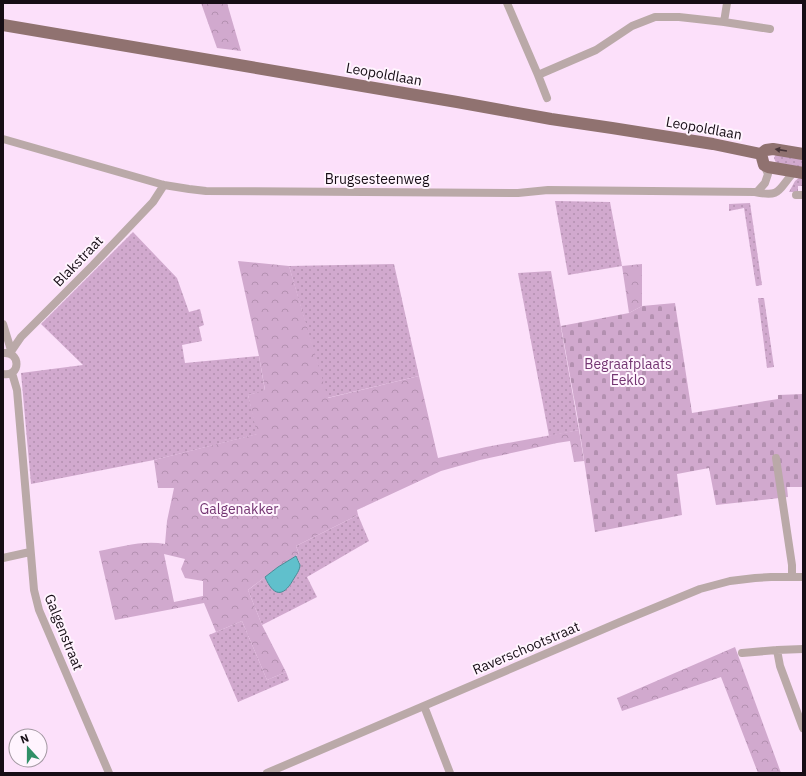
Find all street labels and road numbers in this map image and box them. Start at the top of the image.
street label: Leopoldlaan [345,58,423,90]
street label: Leopoldlaan [665,112,743,144]
street label: Brugsesteenweg [325,170,430,188]
street label: Blakstraat [49,232,107,290]
street label: Galgenstraat [41,591,87,673]
street label: Raverschootstraat [470,617,582,679]

